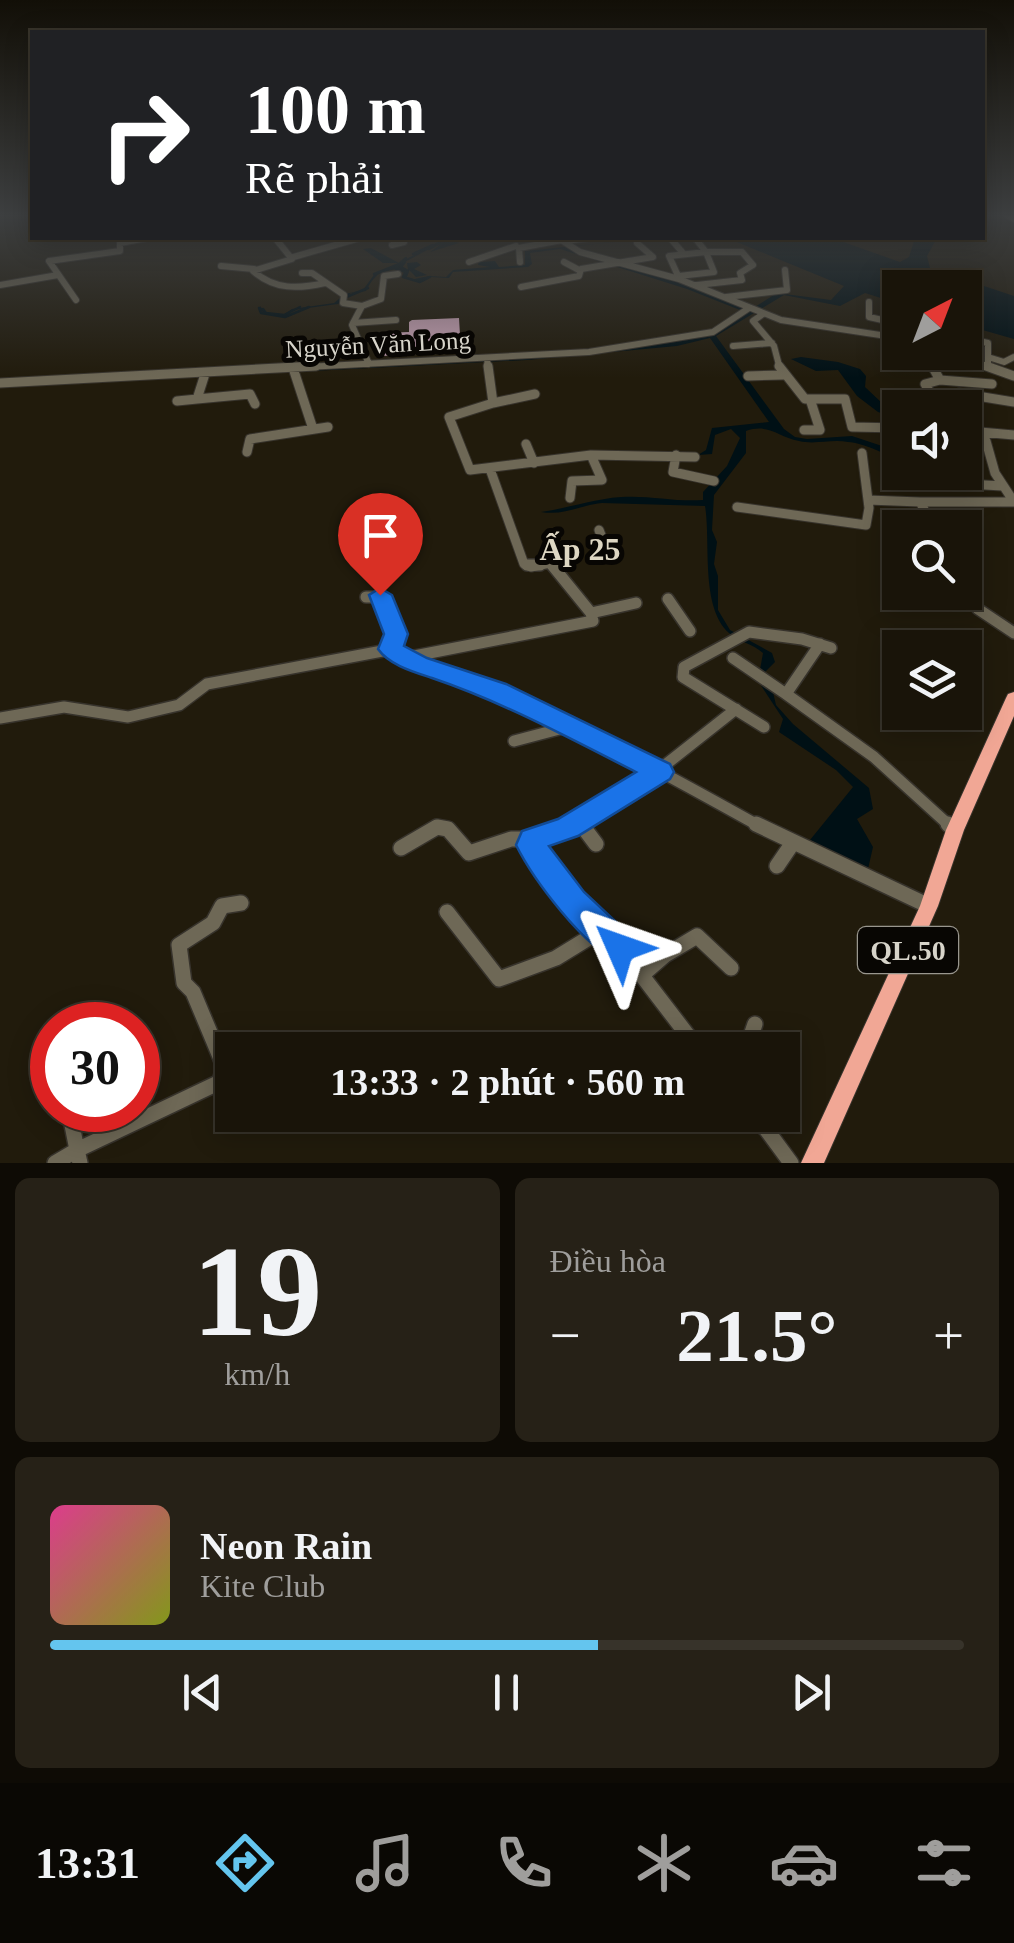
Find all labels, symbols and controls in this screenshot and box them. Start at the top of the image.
icon: right [80,70,210,200]
text: 100 m [245,71,426,148]
text: Rẽ phải [245,153,384,203]
north arrow [882,270,982,370]
map controls [882,270,982,730]
street label: Nguyễn Văn Long [285,326,472,363]
button: sound [882,390,982,490]
pin [338,493,423,596]
icon: arrive [353,508,408,563]
button: search [882,510,982,610]
district label: Ấp 25 [540,531,620,567]
button: layers [882,630,982,730]
position arrow [568,896,672,1000]
road number: QL.50 [858,927,958,973]
speed limit sign: 30 [30,1002,160,1132]
text: 13:33 · 2 phút · 560 m [330,1061,685,1103]
text: 19 [192,1219,322,1363]
text: Điều hòa [550,1243,666,1279]
text: 21.5° [676,1294,837,1377]
text: − [550,1305,581,1366]
text: + [933,1305,964,1366]
text: km/h [224,1356,290,1392]
text: Neon Rain [200,1525,372,1567]
text: Kite Club [200,1568,325,1604]
icon: previous [175,1665,230,1720]
icon: pause [479,1665,534,1720]
icon: next [784,1665,839,1720]
icon: directions [210,1828,280,1898]
icon: music [350,1828,420,1898]
icon: phone [489,1828,559,1898]
icon: climate [629,1828,699,1898]
icon: car [769,1828,839,1898]
icon: filters [909,1828,979,1898]
text: 13:31 [35,1838,140,1888]

